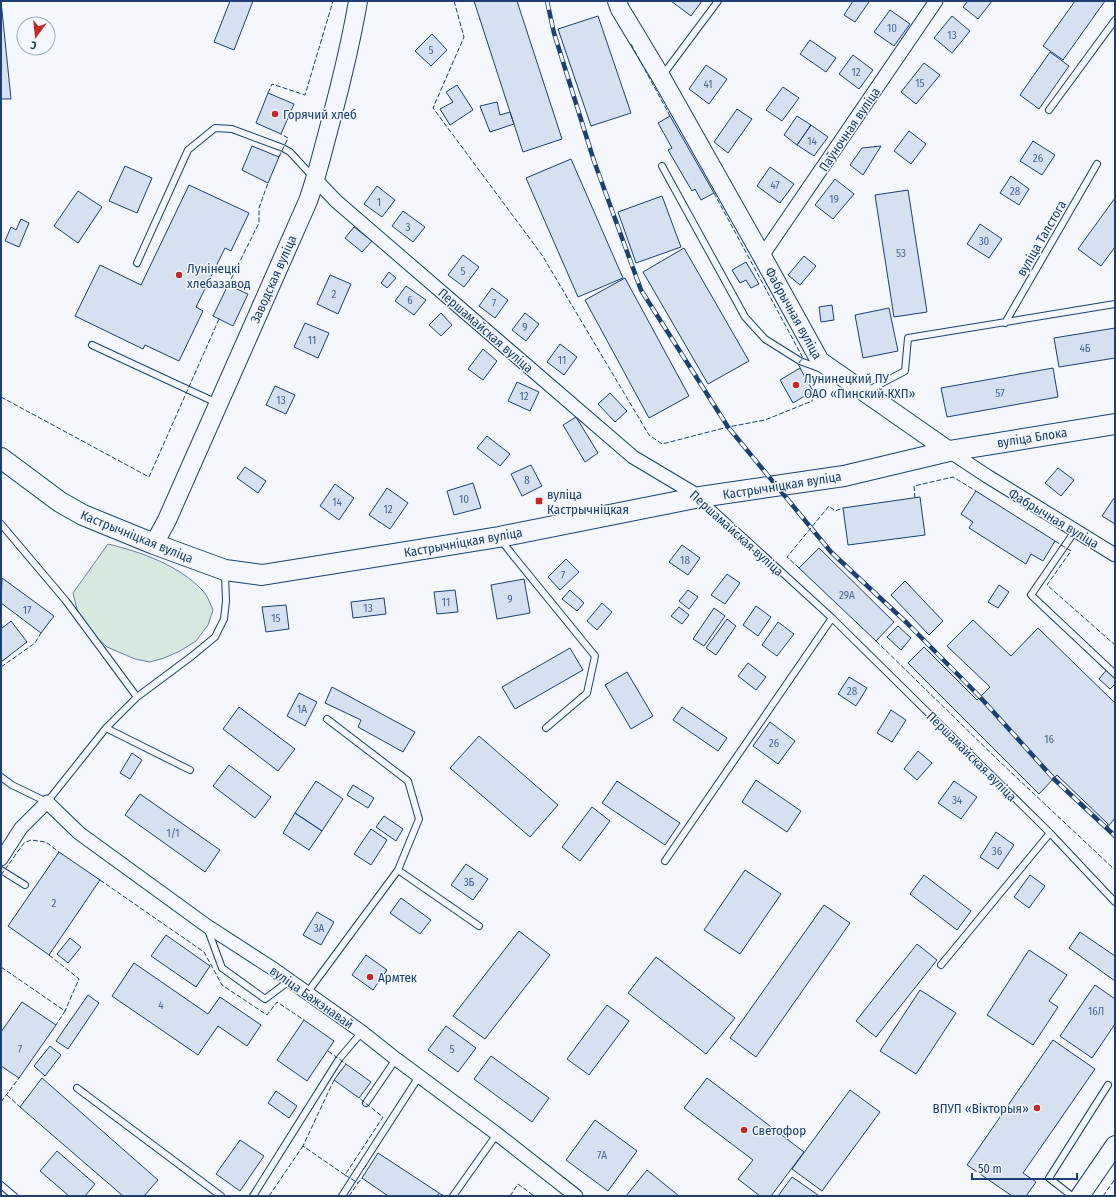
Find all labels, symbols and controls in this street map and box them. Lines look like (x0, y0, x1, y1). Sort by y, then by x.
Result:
north arrow (16, 16, 56, 56)
house number: 10 (887, 22, 897, 35)
house number: 13 (947, 29, 957, 42)
text: С (29, 38, 38, 52)
house number: 5 (428, 44, 434, 57)
house number: 12 (851, 66, 861, 79)
house number: 15 (915, 77, 925, 90)
house number: 41 (703, 78, 713, 91)
street label: Паўночная вуліца (816, 84, 883, 174)
place label: Горячий хлеб (283, 107, 357, 122)
marker: Горячий хлеб (270, 109, 280, 119)
house number: 14 (807, 135, 817, 148)
house number: 26 (1033, 152, 1044, 165)
house number: 47 (770, 179, 780, 192)
house number: 28 (1010, 185, 1021, 198)
house number: 19 (829, 193, 839, 206)
house number: 1 (377, 196, 381, 209)
street label: вуліца Талстога (1014, 198, 1069, 279)
house number: 3 (406, 221, 411, 234)
street label: Заводская вуліца (247, 233, 300, 326)
house number: 30 (979, 235, 990, 248)
house number: 53 (896, 247, 906, 260)
place label: Лунінецкі хлебазавод (187, 261, 251, 291)
house number: 5 (460, 265, 466, 278)
street label: Фабрычная вуліца (762, 265, 825, 362)
marker: Лунінецкі хлебазавод (174, 270, 184, 280)
street label: Першамайская вуліца (435, 285, 536, 376)
house number: 2 (332, 288, 337, 301)
house number: 6 (407, 294, 413, 307)
house number: 7 (492, 297, 497, 310)
house number: 9 (522, 321, 528, 334)
house number: 11 (308, 334, 316, 347)
house number: 4Б (1079, 342, 1091, 355)
house number: 11 (558, 354, 566, 367)
place label: Лунинецкий ПУ ОАО «Пинский КХП» (804, 371, 916, 401)
marker: Лунинецкий ПУ ОАО «Пинский КХП» (791, 380, 801, 390)
house number: 57 (995, 387, 1005, 400)
house number: 12 (519, 390, 529, 403)
house number: 13 (276, 394, 286, 407)
street label: вуліца Блока (996, 425, 1068, 450)
street label: Кастрычніцкая вуліца (722, 469, 843, 502)
house number: 8 (524, 474, 530, 487)
street label: Фабрычная вуліца (1006, 486, 1102, 551)
place label: вуліца Кастрычніцкая (547, 487, 629, 517)
street label: Першамайская вуліца (687, 487, 787, 579)
house number: 10 (459, 493, 469, 506)
house number: 14 (332, 496, 342, 509)
marker: вуліца Кастрычніцкая (534, 496, 544, 506)
house number: 12 (383, 503, 393, 516)
street label: Кастрычніцкая вуліца (78, 507, 195, 566)
street label: Кастрычніцкая вуліца (403, 525, 524, 560)
house number: 18 (680, 554, 690, 567)
house number: 7 (561, 569, 566, 582)
house number: 29А (839, 589, 855, 602)
house number: 9 (507, 593, 513, 606)
house number: 11 (442, 596, 450, 609)
house number: 13 (363, 602, 373, 615)
house number: 17 (23, 604, 32, 617)
house number: 15 (271, 612, 281, 625)
house number: 28 (847, 685, 858, 698)
house number: 1А (297, 703, 307, 716)
street label: Першамайская вуліца (924, 708, 1020, 804)
house number: 16 (1044, 733, 1054, 746)
house number: 26 (769, 737, 780, 750)
house number: 34 (952, 794, 963, 807)
house number: 1/1 (166, 827, 180, 840)
house number: 36 (992, 845, 1003, 858)
house number: 3Б (464, 876, 475, 889)
house number: 2 (52, 897, 57, 910)
house number: 3А (314, 922, 325, 935)
street label: вуліца Бажэнавай (267, 963, 356, 1032)
place label: Армтек (378, 970, 417, 985)
marker: Армтек (365, 972, 375, 982)
house number: 4 (158, 999, 164, 1012)
house number: 16Л (1088, 1005, 1104, 1018)
house number: 7 (18, 1043, 23, 1056)
house number: 5 (449, 1043, 455, 1056)
place label: ВПУП «Вікторыя» (933, 1101, 1029, 1116)
marker: ВПУП «Вікторыя» (1032, 1103, 1042, 1113)
place label: Светофор (752, 1123, 806, 1138)
marker: Светофор (739, 1125, 749, 1135)
house number: 7А (597, 1149, 607, 1162)
scale bar (972, 1155, 1077, 1181)
text: 50 m (978, 1162, 1002, 1176)

